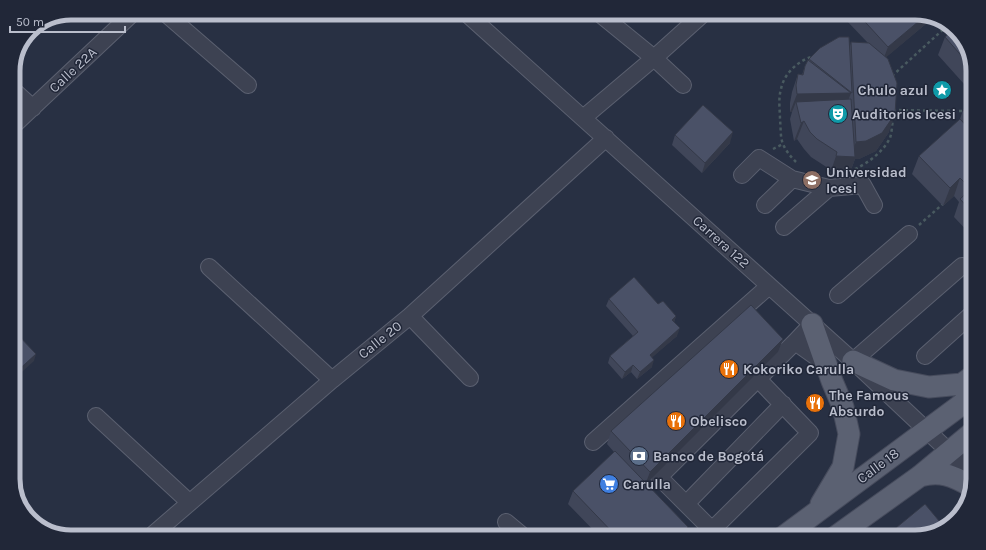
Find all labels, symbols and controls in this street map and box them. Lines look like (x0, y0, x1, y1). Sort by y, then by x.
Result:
scale bar (10, 8, 125, 34)
text: 50 m (16, 15, 44, 29)
street label: Calle 22A (46, 44, 100, 96)
place icon: Chulo azul (931, 79, 953, 101)
place label: Chulo azul (858, 82, 928, 99)
theatre icon: Auditorios Icesi (827, 103, 849, 125)
place label: Auditorios Icesi (852, 106, 956, 123)
place label: Universidad Icesi (826, 164, 907, 197)
school or university icon: Universidad Icesi (801, 169, 823, 191)
street label: Carrera 122 (689, 212, 753, 272)
street label: Calle 20 (355, 317, 405, 363)
restaurant icon: Kokoriko Carulla (718, 358, 740, 380)
place label: Kokoriko Carulla (743, 361, 854, 378)
place label: The Famous Absurdo (829, 387, 909, 420)
restaurant icon: The Famous Absurdo (804, 392, 826, 414)
restaurant icon: Obelisco (665, 410, 687, 432)
place label: Obelisco (690, 413, 747, 430)
bank icon: Banco de Bogotá (628, 445, 650, 467)
street label: Calle 18 (854, 445, 902, 487)
place label: Banco de Bogotá (653, 448, 764, 465)
supermarket icon: Carulla (598, 473, 620, 495)
place label: Carulla (623, 476, 671, 493)

